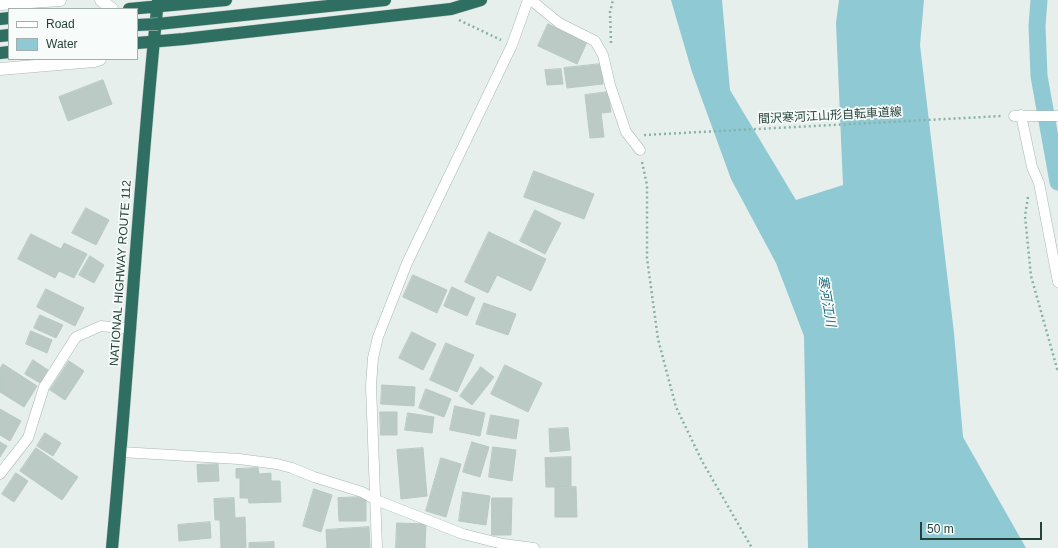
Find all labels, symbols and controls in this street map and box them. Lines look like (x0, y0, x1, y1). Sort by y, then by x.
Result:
legend (8, 8, 138, 60)
text: Road (46, 17, 75, 31)
text: Water (46, 37, 78, 51)
street label: 間沢寒河江山形自転車道線 (758, 105, 902, 127)
street label: NATIONAL HIGHWAY ROUTE 112 (107, 180, 135, 366)
water label: 寒河江川 (814, 274, 838, 328)
scale bar (922, 514, 1044, 540)
text: 50 m (927, 522, 954, 536)

